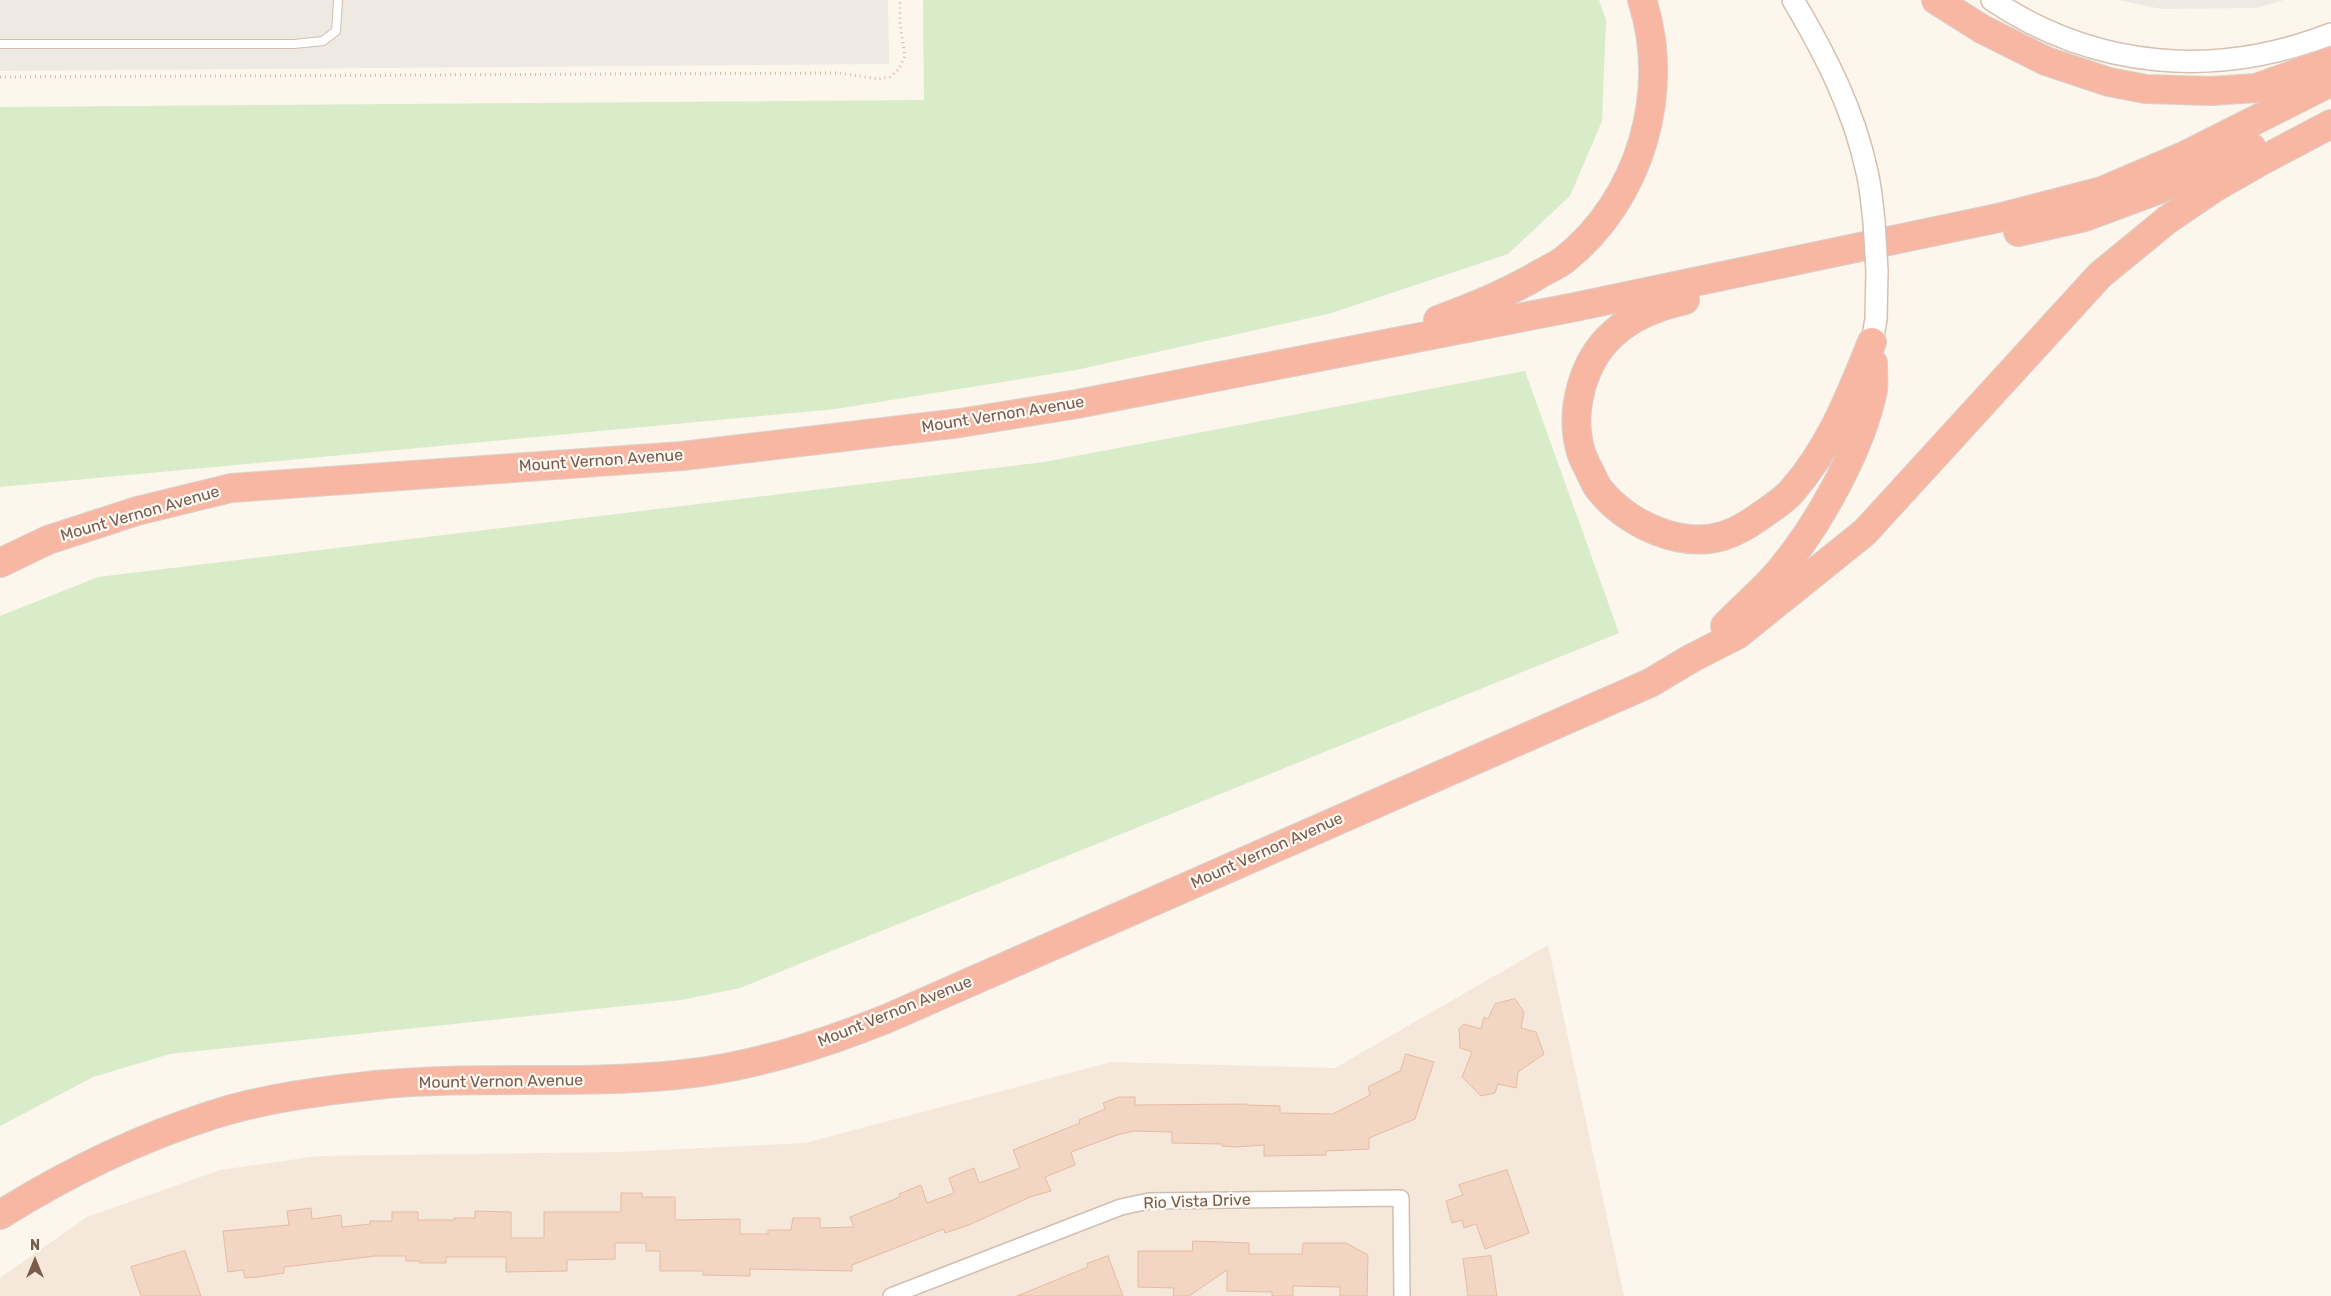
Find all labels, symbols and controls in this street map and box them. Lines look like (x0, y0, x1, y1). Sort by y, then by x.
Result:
street label: Mount Vernon Avenue (920, 393, 1086, 437)
street label: Mount Vernon Avenue (518, 446, 684, 476)
street label: Mount Vernon Avenue (58, 482, 222, 546)
street label: Mount Vernon Avenue (1188, 809, 1346, 893)
street label: Mount Vernon Avenue (815, 972, 975, 1052)
street label: Mount Vernon Avenue (419, 1071, 583, 1093)
street label: Rio Vista Drive (1143, 1191, 1251, 1213)
north arrow (10, 1236, 60, 1286)
text: N (30, 1237, 40, 1254)

